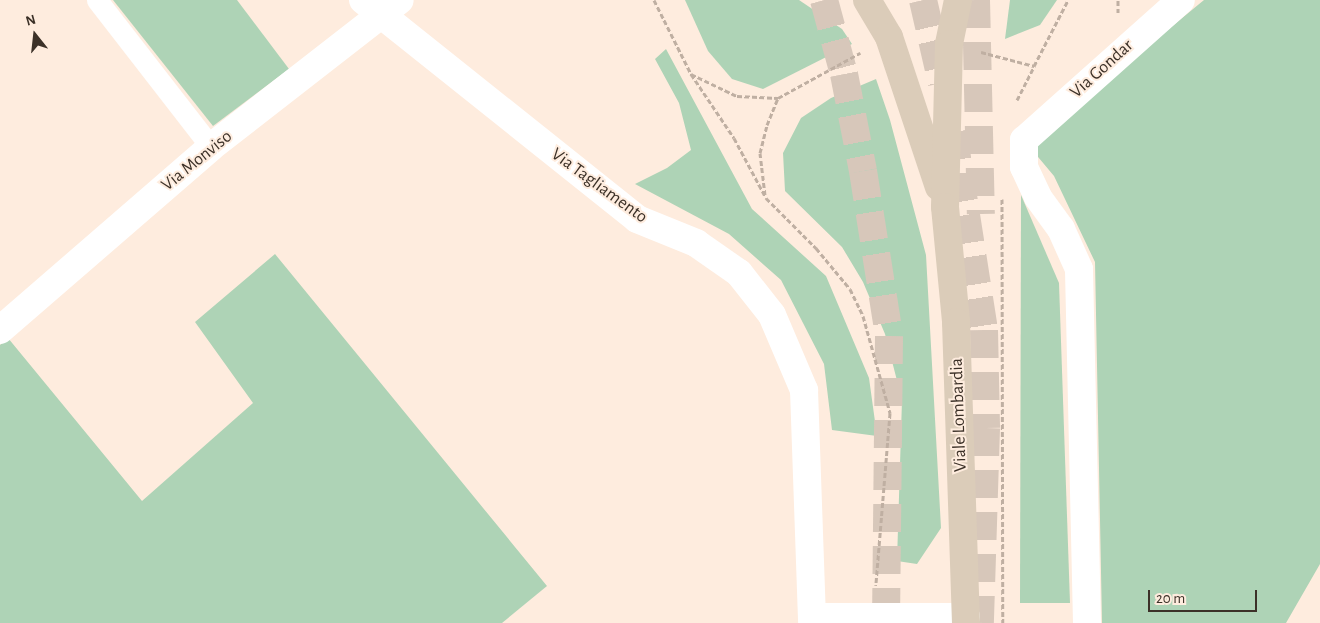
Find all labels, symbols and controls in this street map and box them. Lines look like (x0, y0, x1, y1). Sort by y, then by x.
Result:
north arrow (10, 10, 60, 60)
text: N (24, 13, 37, 29)
street label: Via Gondar (1066, 35, 1138, 103)
street label: Via Monviso (157, 126, 237, 196)
street label: Via Tagliamento (547, 144, 651, 228)
street label: Viale Lombardia (946, 358, 972, 472)
scale bar (1150, 580, 1259, 612)
text: 20 m (1156, 591, 1185, 606)

